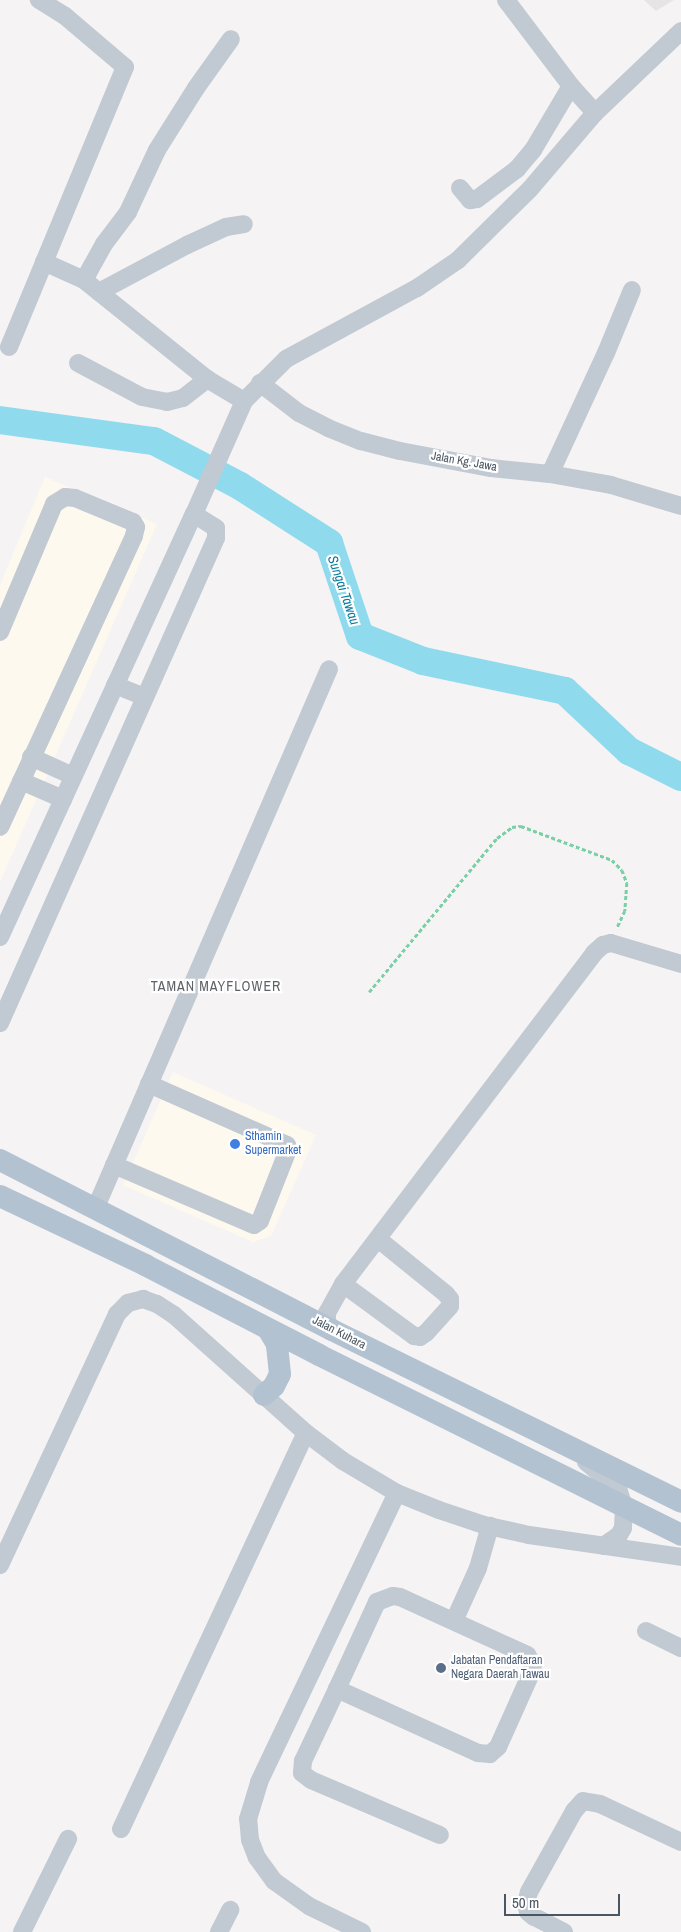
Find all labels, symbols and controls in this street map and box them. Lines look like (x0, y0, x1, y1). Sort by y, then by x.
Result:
street label: Jalan Kg. Jawa (430, 449, 498, 475)
water label: Sungai Tawau (324, 553, 364, 627)
district label: TAMAN MAYFLOWER (149, 978, 283, 994)
place label: Sthamin Supermarket (245, 1130, 301, 1158)
marker: Sthamin Supermarket (229, 1138, 241, 1150)
street label: Jalan Kuhara (310, 1313, 368, 1353)
place label: Jabatan Pendaftaran Negara Daerah Tawau (451, 1654, 550, 1682)
marker: Jabatan Pendaftaran Negara Daerah Tawau (435, 1662, 447, 1674)
scale bar (506, 1884, 622, 1916)
text: 50 m (512, 1892, 539, 1913)

